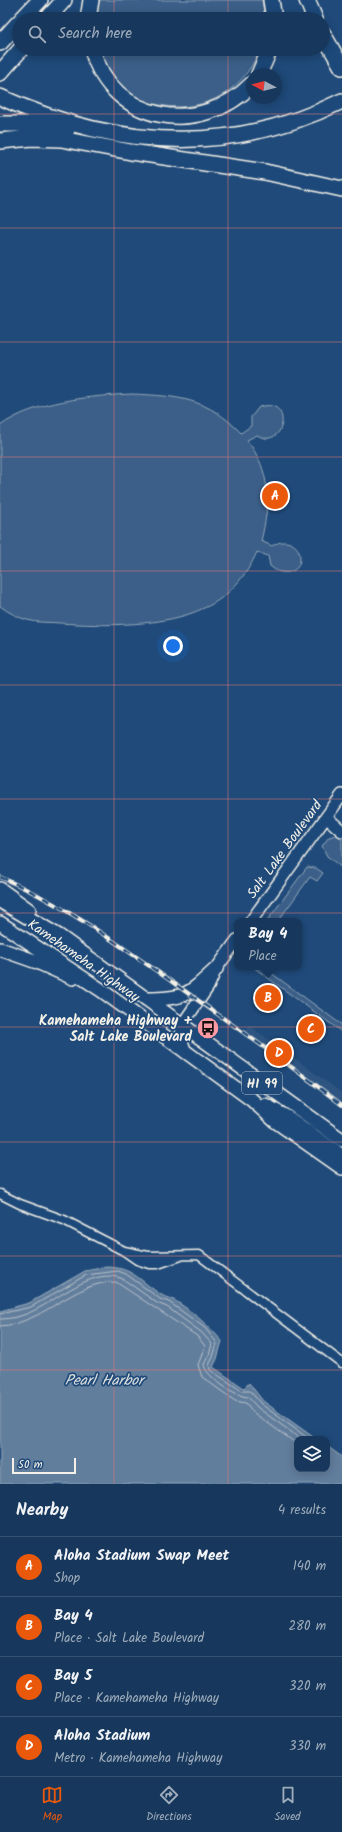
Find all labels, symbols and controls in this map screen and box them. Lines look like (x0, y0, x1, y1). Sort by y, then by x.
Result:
search box (12, 12, 330, 56)
text: Search here (58, 22, 132, 46)
icon: search (26, 23, 48, 45)
north arrow (246, 68, 282, 104)
pin: A (262, 481, 288, 511)
your location (163, 636, 183, 656)
street label: Salt Lake Boulevard (242, 795, 329, 903)
street label: Kamehameha Highway (23, 914, 145, 1008)
popup (234, 918, 302, 970)
text: Bay 4 (249, 922, 287, 946)
text: Place (249, 946, 277, 967)
pin: B (255, 983, 281, 1013)
place label: Kamehameha Highway + Salt Lake Boulevard (39, 1010, 193, 1048)
pin: C (298, 1014, 324, 1044)
bus stop icon: Kamehameha Highway + Salt Lake Boulevard (195, 1015, 221, 1041)
pin: D (266, 1038, 292, 1068)
road number: HI 99 (242, 1072, 282, 1094)
water label: Pearl Harbor (65, 1369, 146, 1393)
map controls (294, 1436, 330, 1472)
button: layers (294, 1436, 330, 1472)
scale bar (12, 1456, 76, 1475)
text: 50 m (18, 1456, 43, 1474)
text: Nearby (16, 1497, 68, 1524)
text: 4 results (278, 1500, 326, 1521)
text: Aloha Stadium Swap Meet (54, 1544, 229, 1568)
text: A (25, 1556, 33, 1577)
text: 140 m (293, 1556, 326, 1577)
text: Shop (54, 1568, 80, 1589)
text: Bay 4 (54, 1604, 93, 1628)
text: B (25, 1616, 33, 1637)
text: 280 m (289, 1616, 326, 1637)
text: Place · Salt Lake Boulevard (54, 1628, 204, 1649)
text: Bay 5 (54, 1664, 92, 1688)
text: C (25, 1676, 33, 1697)
text: 320 m (289, 1676, 326, 1697)
text: Place · Kamehameha Highway (54, 1688, 219, 1709)
text: Aloha Stadium (54, 1724, 150, 1748)
text: D (25, 1736, 33, 1757)
text: 330 m (289, 1736, 326, 1757)
text: Metro · Kamehameha Highway (54, 1748, 222, 1769)
tab: Map (41, 1784, 63, 1826)
tab: Directions (146, 1784, 192, 1826)
tab: Saved (275, 1784, 301, 1826)

